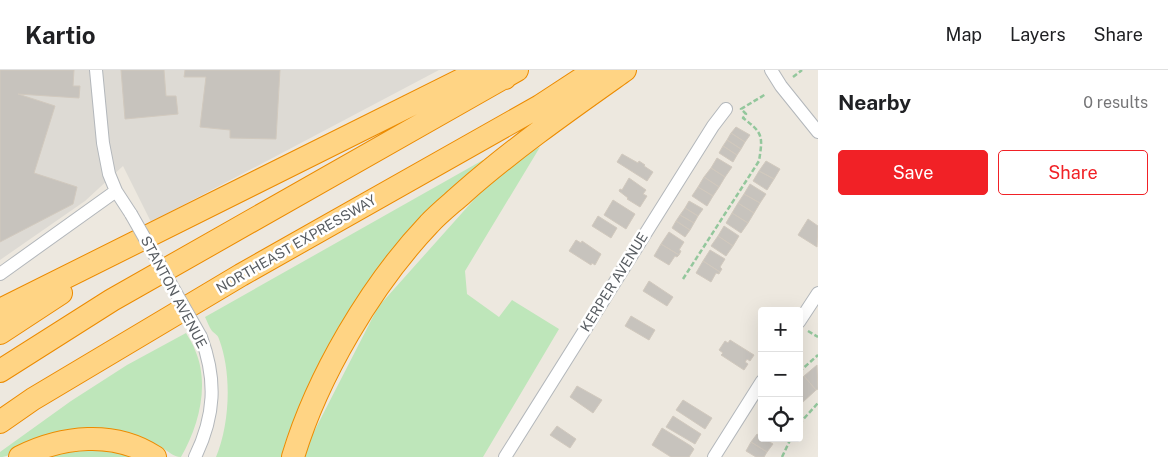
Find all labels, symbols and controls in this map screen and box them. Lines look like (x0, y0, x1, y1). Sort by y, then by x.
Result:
text: Kartio (25, 21, 96, 49)
text: Map (946, 24, 982, 45)
text: Layers (1010, 24, 1066, 45)
text: Share (1094, 24, 1143, 45)
text: Nearby (838, 90, 911, 115)
text: 0 results (1083, 93, 1148, 112)
button: Save (838, 150, 988, 195)
button: Share (998, 150, 1148, 195)
street label: NORTHEAST EXPRESSWAY (213, 191, 379, 296)
street label: KERPER AVENUE (577, 229, 651, 335)
street label: STANTON AVENUE (138, 233, 210, 351)
map controls (758, 307, 803, 442)
button: + (758, 307, 803, 352)
button: − (758, 352, 803, 397)
button: locate (758, 397, 803, 442)

